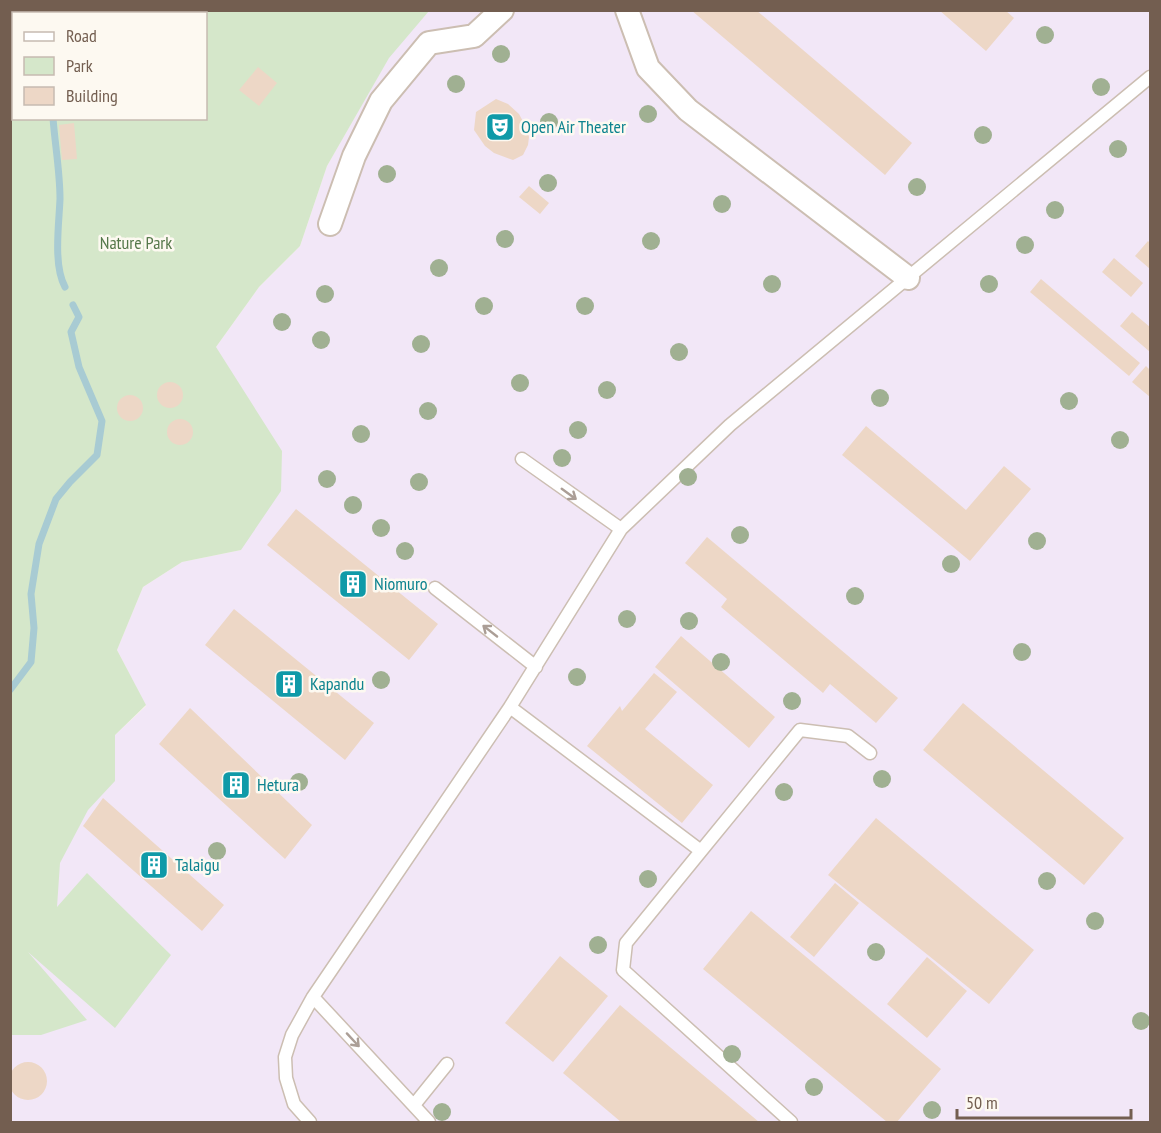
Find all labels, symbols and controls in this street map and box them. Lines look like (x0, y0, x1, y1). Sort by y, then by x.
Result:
legend (12, 12, 207, 120)
text: Road (66, 24, 97, 47)
text: Park (66, 54, 93, 77)
text: Building (66, 84, 118, 107)
theatre icon: Open Air Theater (484, 111, 516, 143)
place label: Open Air Theater (521, 115, 626, 138)
park label: Nature Park (100, 231, 172, 254)
one-way arrow (561, 487, 577, 500)
building icon: Niomuro (337, 568, 369, 600)
place label: Niomuro (374, 572, 428, 595)
one-way arrow (482, 625, 498, 638)
building icon: Kapandu (273, 668, 305, 700)
place label: Kapandu (310, 672, 364, 695)
building icon: Hetura (220, 769, 252, 801)
place label: Hetura (257, 773, 299, 796)
building icon: Talaigu (138, 849, 170, 881)
place label: Talaigu (175, 853, 220, 876)
one-way arrow (346, 1032, 360, 1047)
scale bar (957, 1082, 1131, 1120)
text: 50 m (966, 1091, 998, 1114)

